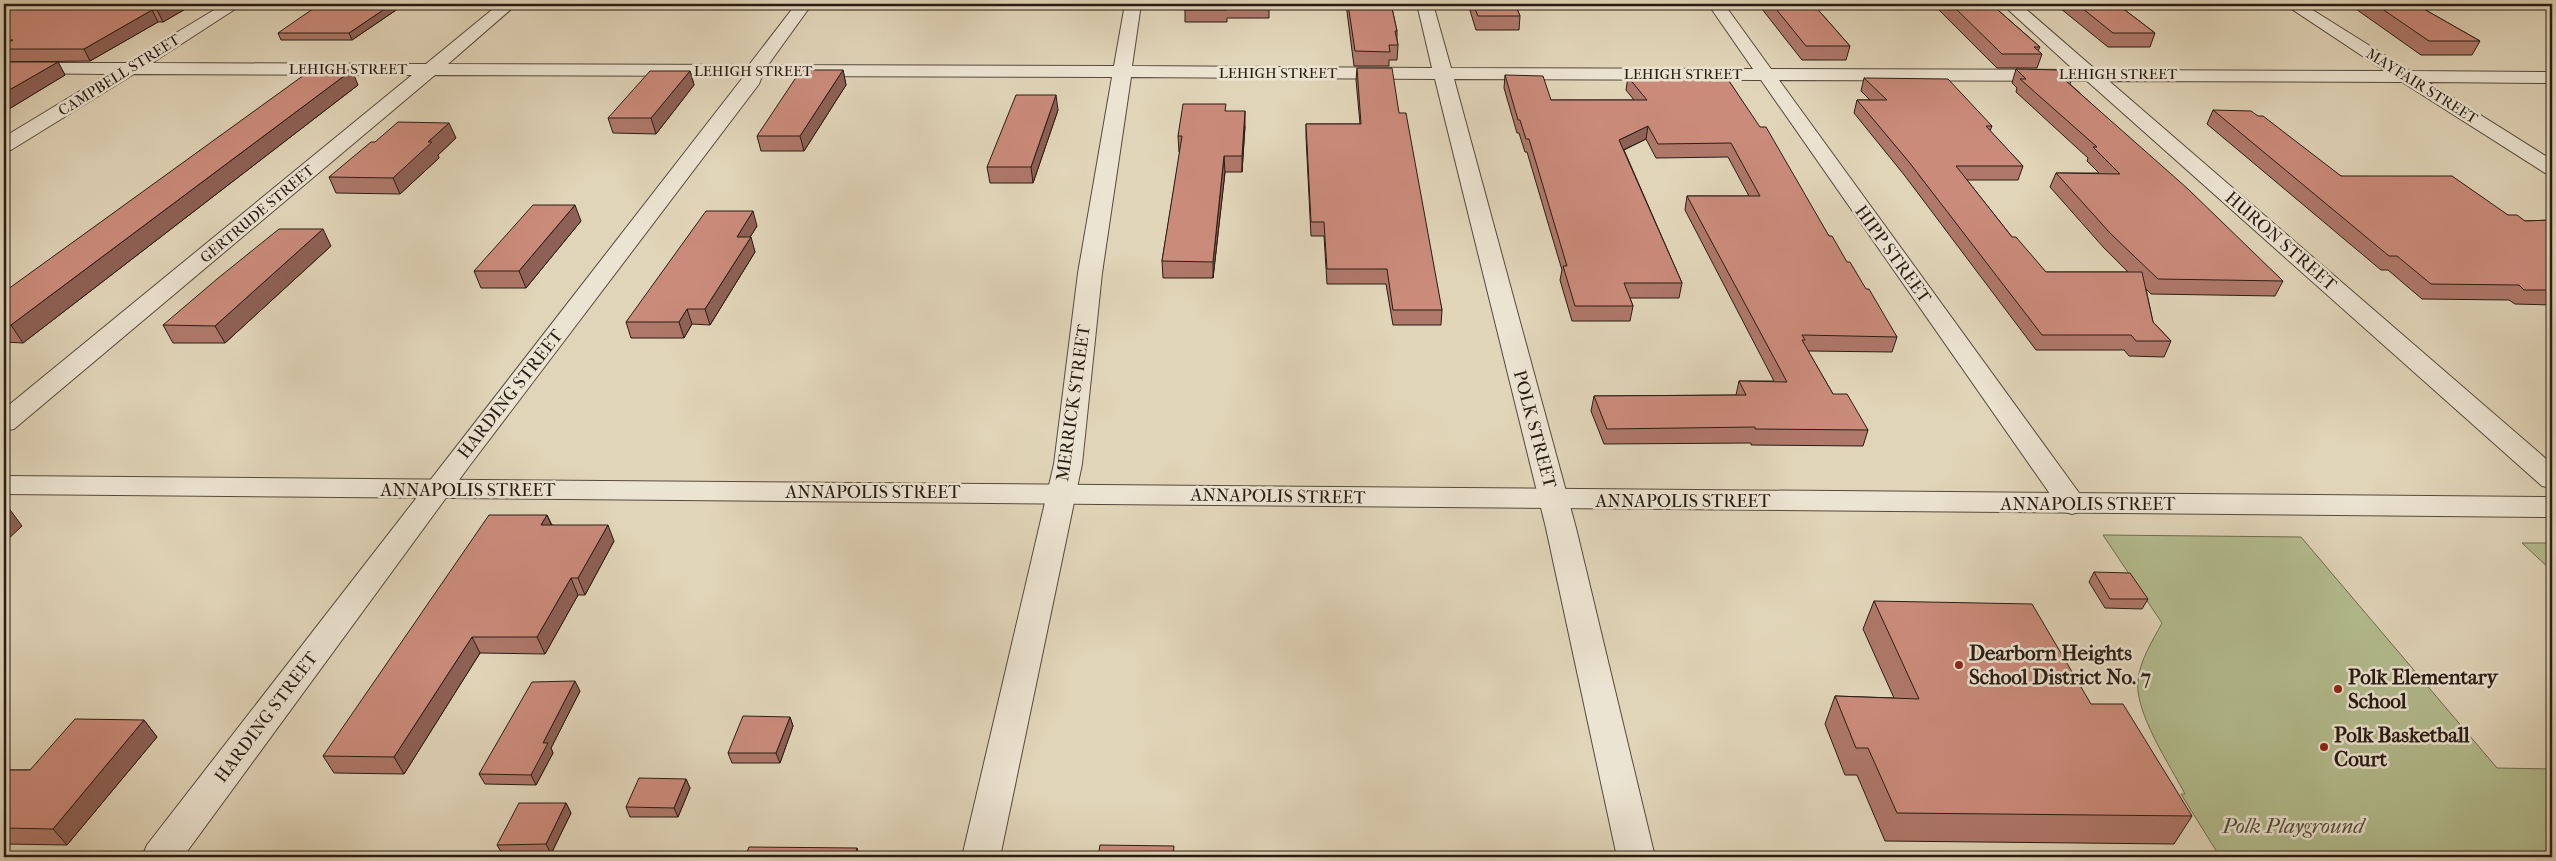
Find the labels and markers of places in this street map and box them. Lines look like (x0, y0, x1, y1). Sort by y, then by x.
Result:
place label: Dearborn Heights School District No. 7 (1969, 641, 2151, 689)
marker: Dearborn Heights School District No. 7 (1953, 659, 1965, 671)
place label: Polk Elementary School (2348, 665, 2500, 713)
marker: Polk Elementary School (2332, 683, 2344, 695)
place label: Polk Basketball Court (2334, 723, 2470, 771)
marker: Polk Basketball Court (2318, 741, 2330, 753)

